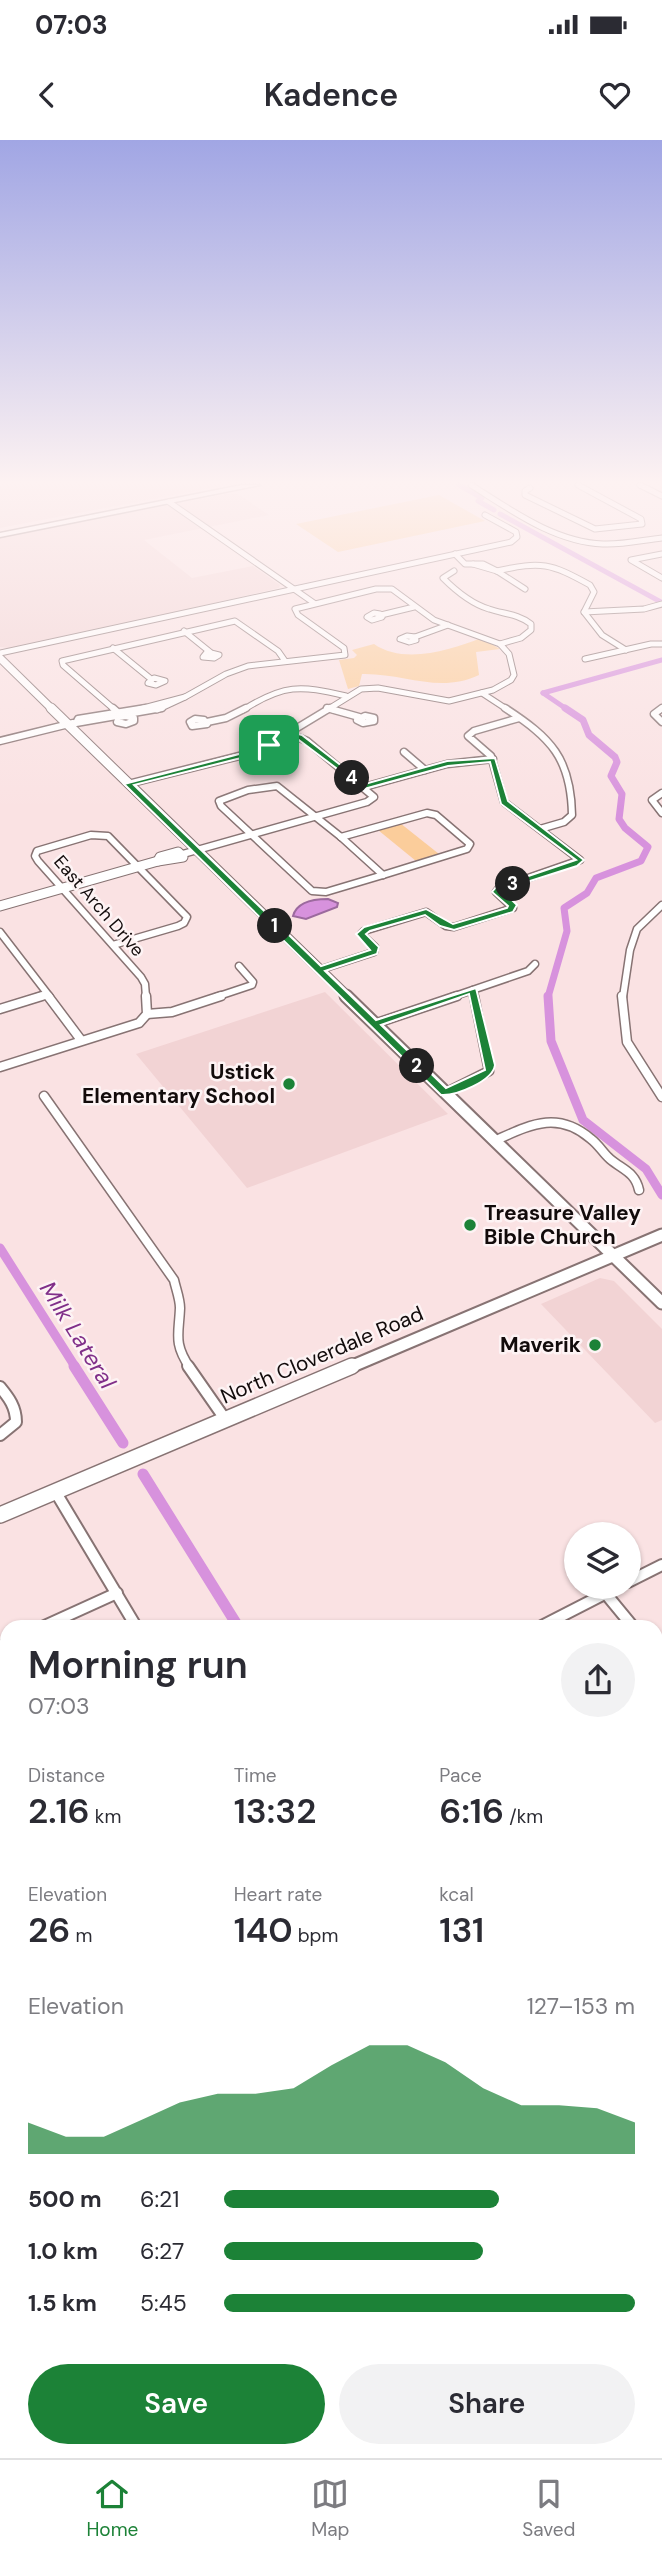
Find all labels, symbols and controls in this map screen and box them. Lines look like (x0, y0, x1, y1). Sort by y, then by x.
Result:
text: 07:03 (35, 8, 108, 42)
text: Kadence (264, 74, 398, 116)
icon: back (28, 76, 66, 114)
icon: heart (596, 76, 634, 114)
pin (239, 715, 299, 775)
icon: arrive (250, 726, 288, 764)
pin: 4 (334, 760, 370, 796)
text: 4 (345, 765, 358, 790)
street label: East Arch Drive (48, 850, 150, 962)
pin: 3 (496, 866, 530, 902)
text: 3 (507, 871, 518, 896)
pin: 1 (258, 908, 292, 944)
text: 1 (271, 913, 278, 938)
pin: 2 (400, 1048, 434, 1084)
text: 2 (411, 1053, 422, 1078)
place label: Ustick Elementary School (82, 1058, 275, 1110)
marker: Ustick Elementary School (281, 1076, 297, 1092)
place label: Treasure Valley Bible Church (484, 1199, 641, 1251)
marker: Treasure Valley Bible Church (462, 1217, 478, 1233)
water label: Milk Lateral (33, 1276, 123, 1395)
street label: North Cloverdale Road (216, 1300, 428, 1410)
place label: Maverik (500, 1331, 581, 1359)
marker: Maverik (587, 1337, 603, 1353)
map controls (564, 1522, 641, 1599)
button: layers (564, 1522, 641, 1599)
text: Morning run (28, 1640, 248, 1690)
button: share (561, 1643, 635, 1717)
text: 07:03 (28, 1691, 90, 1721)
text: Distance (28, 1763, 105, 1788)
text: Time (234, 1763, 277, 1788)
text: Pace (439, 1763, 482, 1788)
text: 2.16 (28, 1788, 90, 1834)
text: 13:32 (234, 1788, 316, 1834)
text: 6:16 (439, 1788, 504, 1834)
text: km (90, 1804, 121, 1829)
text: /km (504, 1804, 543, 1829)
text: Elevation (28, 1882, 107, 1907)
text: Heart rate (234, 1882, 322, 1907)
text: kcal (439, 1882, 474, 1907)
text: 26 (28, 1907, 70, 1953)
text: 140 (234, 1907, 293, 1953)
text: 131 (439, 1907, 484, 1953)
text: m (70, 1923, 92, 1948)
text: bpm (293, 1923, 338, 1948)
text: Elevation (28, 1991, 124, 2021)
text: 127–153 m (527, 1991, 635, 2021)
text: 500 m (28, 2184, 102, 2214)
text: 6:21 (140, 2184, 180, 2214)
text: 1.0 km (28, 2236, 98, 2266)
text: 6:27 (140, 2236, 184, 2266)
text: 1.5 km (28, 2288, 97, 2318)
text: 5:45 (140, 2288, 187, 2318)
button: Save (28, 2364, 325, 2444)
button: Share (339, 2364, 635, 2444)
tab: Home (86, 2475, 138, 2542)
tab: Map (311, 2475, 349, 2542)
tab: Saved (522, 2475, 576, 2542)

